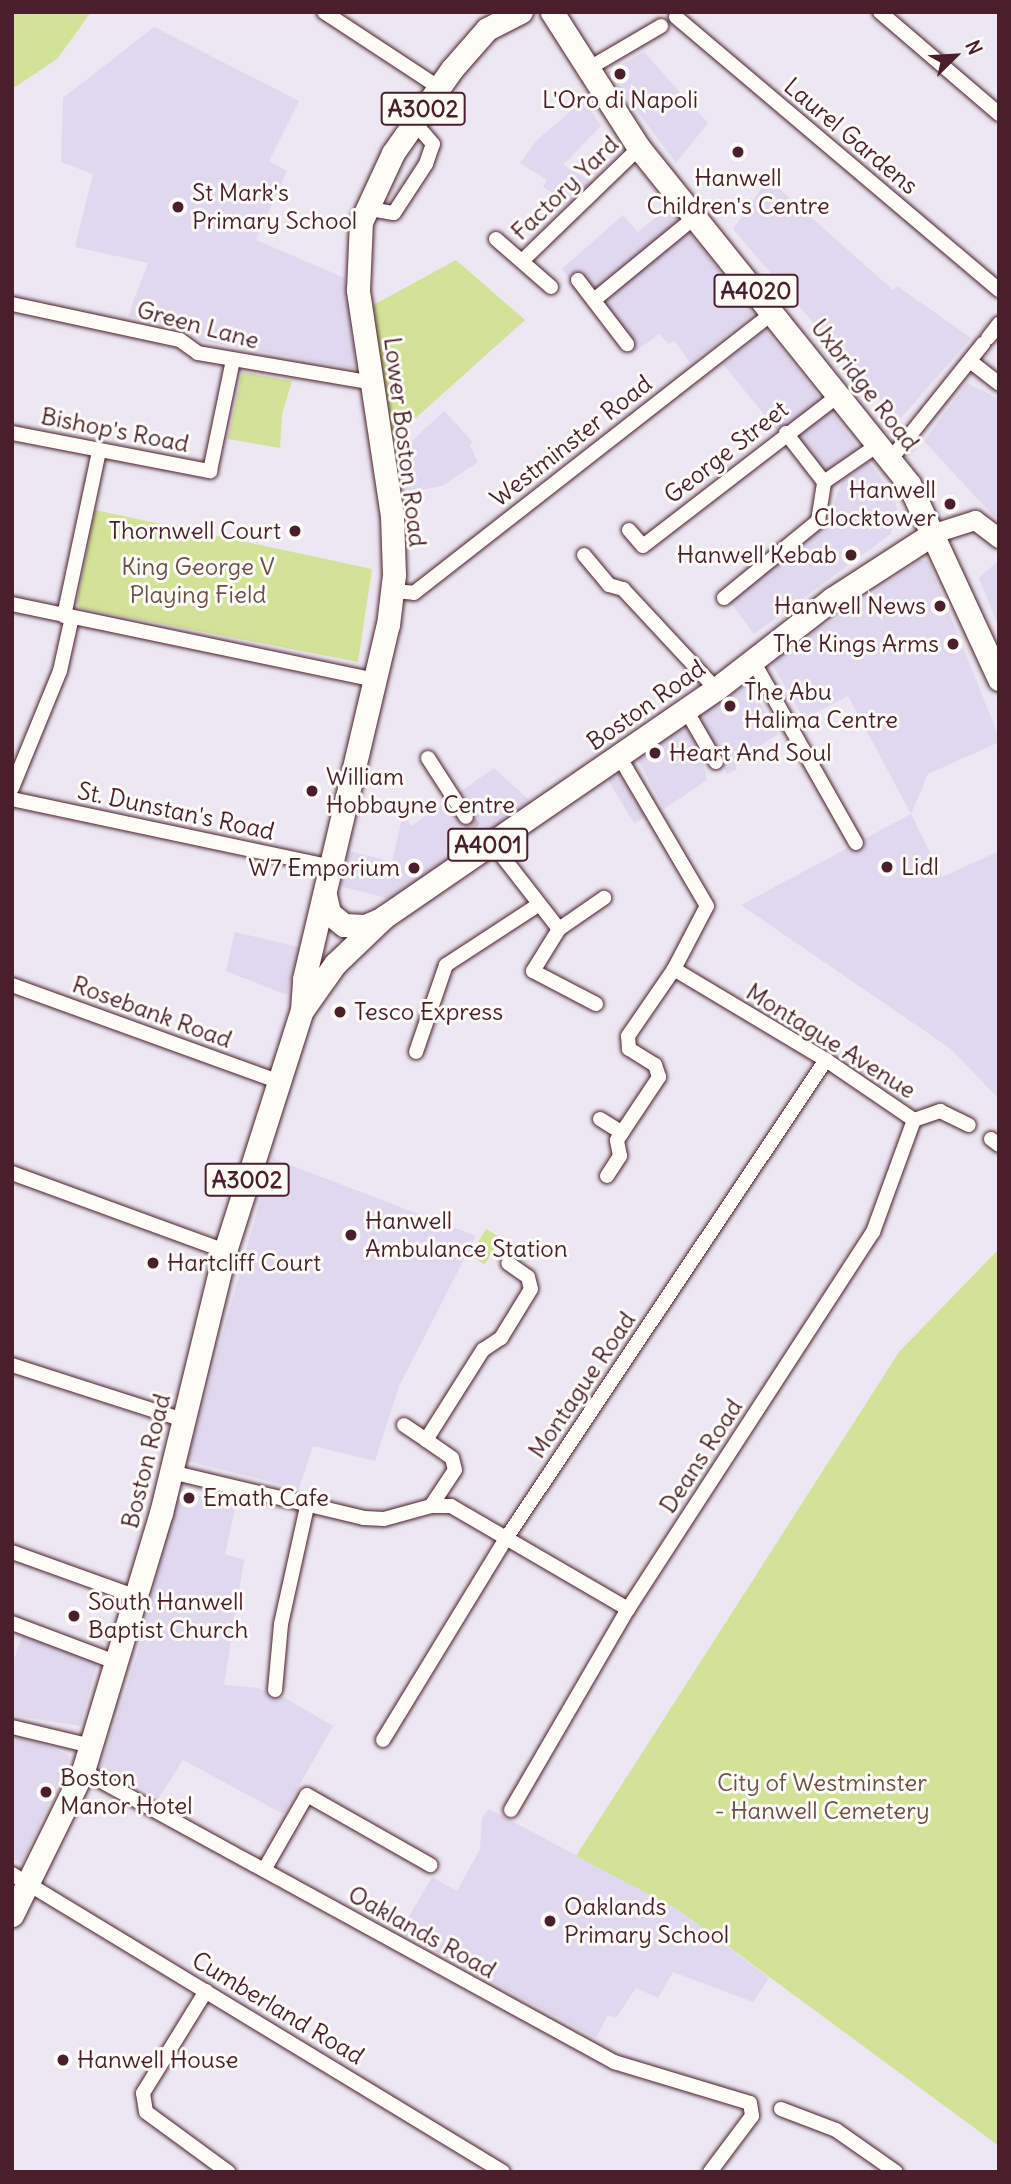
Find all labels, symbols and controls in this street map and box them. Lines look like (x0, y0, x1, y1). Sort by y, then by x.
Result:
north arrow (920, 21, 990, 91)
text: N (961, 37, 988, 58)
marker: L'Oro di Napoli (612, 66, 628, 82)
street label: Laurel Gardens (778, 72, 924, 200)
place label: L'Oro di Napoli (542, 86, 698, 114)
road number: A3002 (379, 90, 467, 128)
street label: Factory Yard (505, 130, 625, 246)
marker: Hanwell Children's Centre (730, 144, 746, 160)
place label: Hanwell Children's Centre (646, 164, 830, 220)
place label: St Mark's Primary School (192, 179, 357, 235)
marker: St Mark's Primary School (170, 199, 186, 215)
road number: A4020 (712, 272, 800, 310)
street label: Green Lane (134, 295, 262, 355)
street label: Uxbridge Road (805, 314, 925, 456)
street label: Lower Boston Road (378, 335, 432, 549)
street label: Westminster Road (485, 369, 657, 513)
street label: George Street (658, 395, 794, 509)
street label: Bishop's Road (39, 402, 191, 458)
place label: Hanwell Clocktower (814, 476, 936, 532)
marker: Hanwell Clocktower (942, 496, 958, 512)
place label: Thornwell Court (108, 517, 281, 545)
marker: Thornwell Court (287, 523, 303, 539)
place label: Hanwell Kebab (677, 541, 837, 569)
marker: Hanwell Kebab (843, 547, 859, 563)
park label: King George V Playing Field (121, 553, 275, 609)
place label: Hanwell News (774, 592, 926, 620)
marker: Hanwell News (932, 598, 948, 614)
place label: The Kings Arms (773, 630, 939, 658)
marker: The Kings Arms (945, 636, 961, 652)
street label: Boston Road (581, 654, 711, 756)
place label: The Abu Halima Centre (744, 678, 898, 734)
marker: The Abu Halima Centre (722, 698, 738, 714)
place label: Heart And Soul (669, 739, 832, 767)
marker: Heart And Soul (647, 745, 663, 761)
place label: William Hobbayne Centre (326, 763, 515, 819)
street label: St. Dunstan's Road (75, 776, 277, 846)
marker: William Hobbayne Centre (304, 783, 320, 799)
road number: A4001 (446, 825, 530, 864)
place label: Lidl (901, 853, 939, 881)
place label: W7 Emporium (248, 854, 400, 882)
marker: Lidl (879, 859, 895, 875)
marker: W7 Emporium (406, 860, 422, 876)
street label: Rosebank Road (68, 970, 236, 1054)
street label: Montague Avenue (741, 977, 921, 1105)
place label: Tesco Express (354, 998, 503, 1026)
marker: Tesco Express (332, 1004, 348, 1020)
road number: A3002 (203, 1161, 291, 1200)
place label: Hanwell Ambulance Station (365, 1207, 568, 1263)
marker: Hanwell Ambulance Station (343, 1227, 359, 1243)
place label: Hartcliff Court (167, 1249, 321, 1277)
marker: Hartcliff Court (145, 1255, 161, 1271)
street label: Montague Road (522, 1306, 642, 1464)
street label: Boston Road (115, 1391, 177, 1531)
street label: Deans Road (653, 1393, 749, 1519)
place label: Emath Cafe (203, 1484, 329, 1512)
marker: Emath Cafe (181, 1490, 197, 1506)
place label: South Hanwell Baptist Church (88, 1588, 248, 1644)
marker: South Hanwell Baptist Church (66, 1608, 82, 1624)
place label: Boston Manor Hotel (60, 1764, 193, 1820)
park label: City of Westminster - Hanwell Cemetery (714, 1769, 930, 1825)
marker: Boston Manor Hotel (38, 1784, 54, 1800)
street label: Oaklands Road (343, 1880, 501, 1984)
place label: Oaklands Primary School (564, 1893, 729, 1949)
marker: Oaklands Primary School (542, 1913, 558, 1929)
street label: Cumberland Road (187, 1945, 369, 2071)
place label: Hanwell House (77, 2046, 239, 2074)
marker: Hanwell House (55, 2052, 71, 2068)

